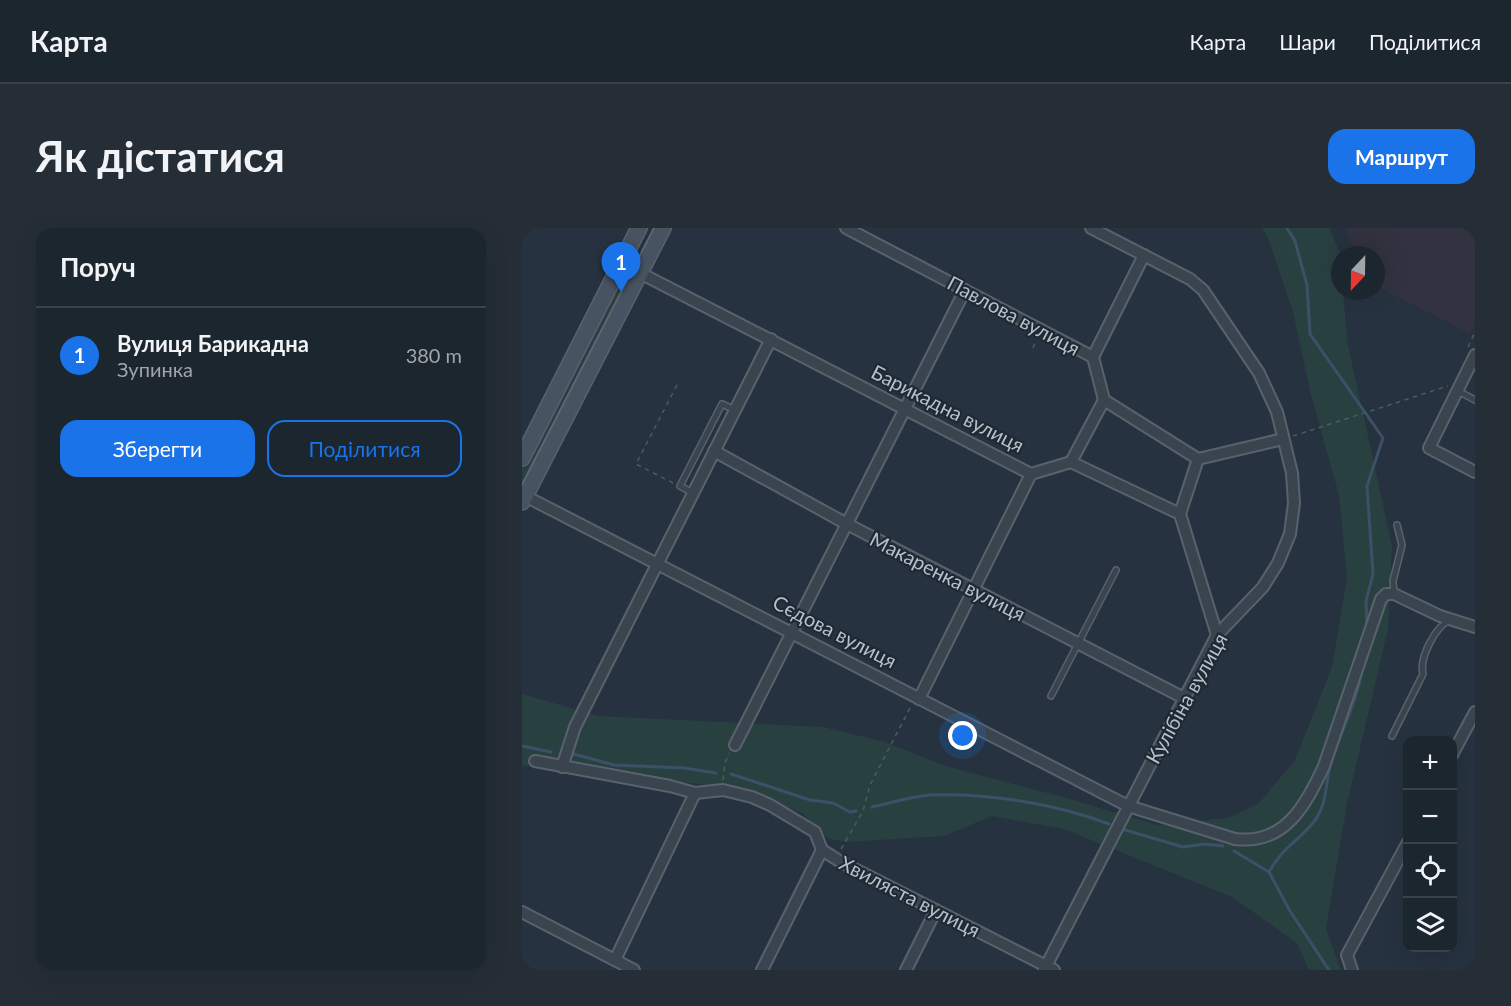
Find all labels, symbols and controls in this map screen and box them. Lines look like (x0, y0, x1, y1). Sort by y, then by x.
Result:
text: Карта (30, 24, 108, 58)
text: Карта (1190, 29, 1246, 54)
text: Шари (1279, 29, 1336, 54)
text: Поділитися (1369, 29, 1481, 54)
button: Маршрут (1328, 129, 1475, 184)
text: Як дістатися (36, 131, 285, 181)
pin: 1 (602, 242, 640, 292)
north arrow (1331, 246, 1385, 300)
text: Поруч (60, 251, 136, 283)
street label: Павлова вулиця (944, 270, 1084, 360)
text: Вулиця Барикадна (117, 330, 309, 357)
text: 1 (74, 343, 85, 367)
text: 380 m (406, 343, 462, 367)
text: Зупинка (117, 357, 193, 381)
street label: Барикадна вулиця (868, 359, 1028, 457)
button: Зберегти (60, 420, 255, 477)
button: Поділитися (267, 420, 462, 477)
street label: Макаренка вулиця (866, 526, 1030, 626)
street label: Сєдова вулиця (769, 590, 901, 672)
street label: Кулібіна вулиця (1140, 629, 1232, 767)
your location (948, 721, 977, 750)
map controls (1403, 736, 1457, 952)
button: + (1403, 736, 1457, 790)
button: − (1403, 790, 1457, 844)
button: locate (1403, 844, 1457, 898)
street label: Хвиляста вулиця (836, 850, 984, 942)
button: layers (1403, 898, 1457, 952)

